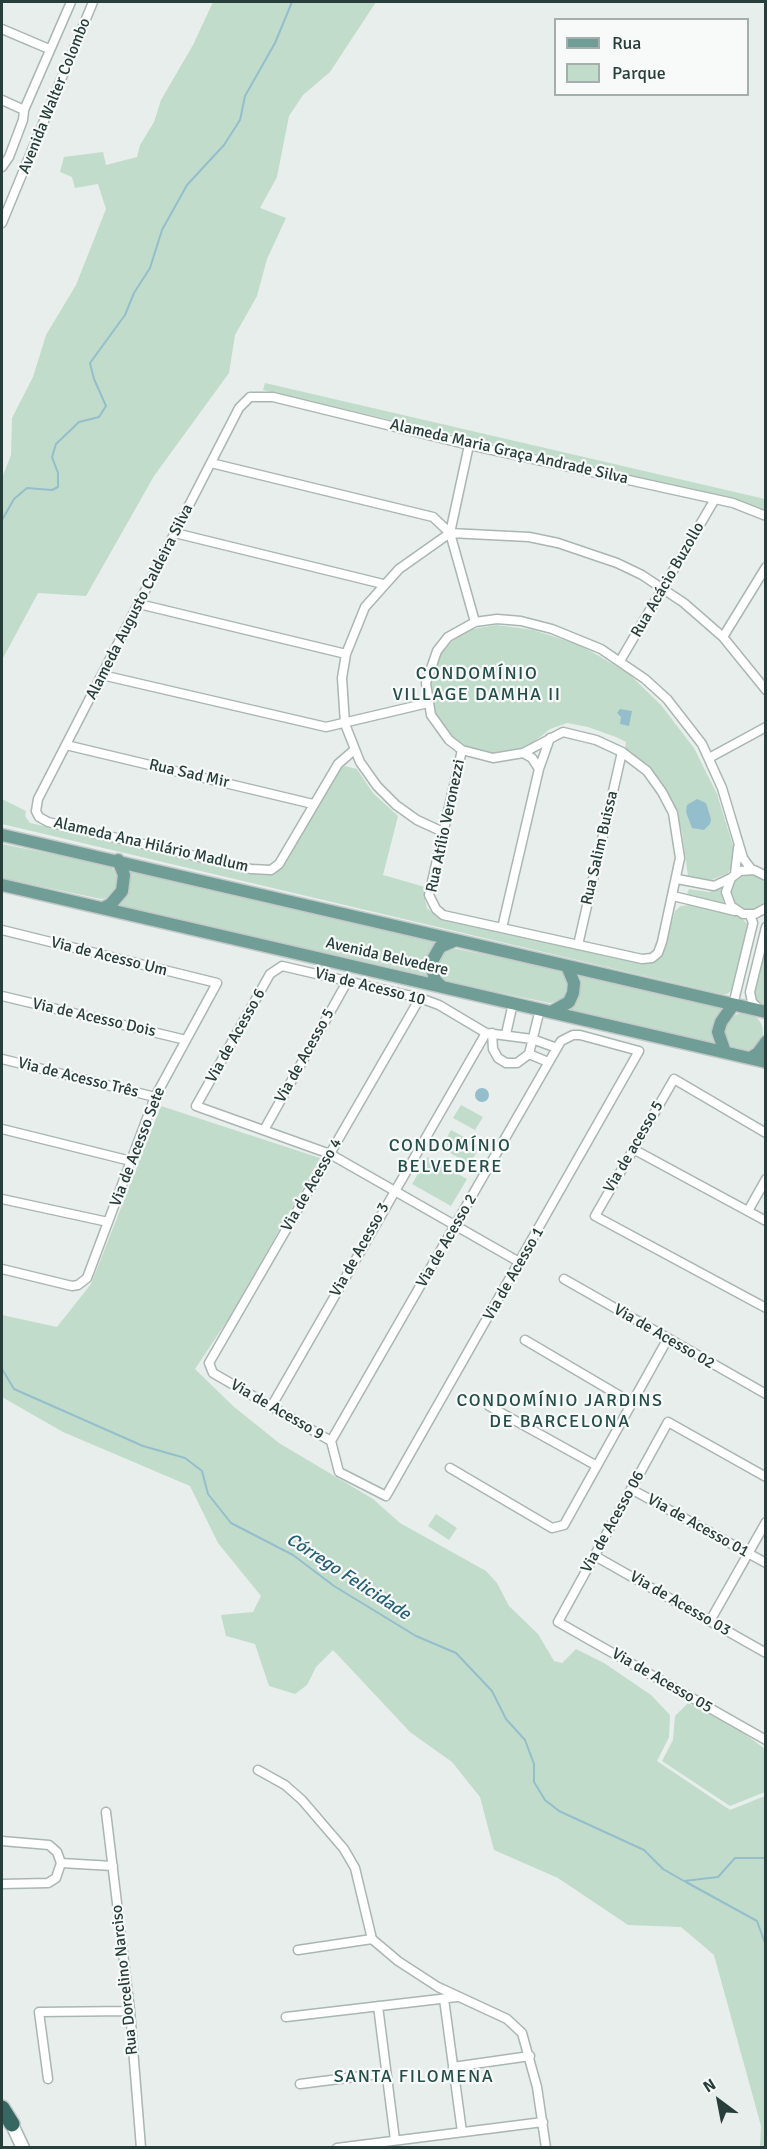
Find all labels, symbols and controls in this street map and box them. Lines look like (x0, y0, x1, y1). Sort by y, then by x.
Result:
street label: Avenida Walter Colombo (15, 15, 95, 177)
legend (554, 18, 749, 96)
text: Rua (612, 32, 641, 54)
text: Parque (612, 62, 666, 84)
street label: Alameda Maria Graça Andrade Silva (388, 415, 630, 489)
street label: Alameda Augusto Caldeira Silva (82, 501, 198, 703)
street label: Rua Acácio Buzollo (627, 519, 709, 641)
district label: CONDOMÍNIO VILLAGE DAMHA II (392, 663, 562, 706)
street label: Rua Sad Mir (147, 755, 231, 793)
street label: Rua Atílio Veronezzi (423, 758, 469, 894)
street label: Rua Salim Buissa (578, 789, 622, 907)
street label: Alameda Ana Hilário Madlum (52, 813, 250, 877)
street label: Via de Acesso Um (49, 933, 169, 981)
street label: Avenida Belvedere (324, 934, 450, 980)
street label: Via de Acesso 10 (313, 964, 427, 1010)
street label: Via de Acesso 6 (202, 986, 270, 1086)
street label: Via de Acesso Dois (30, 994, 158, 1042)
street label: Via de Acesso 5 (271, 1006, 339, 1106)
street label: Via de Acesso Três (16, 1054, 140, 1102)
street label: Via de Acesso Sete (106, 1085, 170, 1209)
street label: Via de acesso 5 (600, 1098, 668, 1196)
street label: Via de Acesso 4 (277, 1135, 347, 1235)
district label: CONDOMÍNIO BELVEDERE (389, 1135, 511, 1178)
street label: Via de Acesso 2 (412, 1191, 482, 1291)
street label: Via de Acesso 3 (326, 1200, 394, 1300)
street label: Via de Acesso 1 (479, 1224, 549, 1324)
street label: Via de Acesso 02 (610, 1300, 718, 1374)
street label: Via de Acesso 9 (227, 1375, 327, 1445)
district label: CONDOMÍNIO JARDINS DE BARCELONA (456, 1390, 664, 1432)
street label: Via de Acesso 06 (577, 1468, 649, 1576)
street label: Via de Acesso 01 (644, 1490, 752, 1562)
water label: Córrego Felicidade (282, 1529, 414, 1625)
street label: Via de Acesso 03 (626, 1567, 734, 1641)
street label: Via de Acesso 05 (608, 1644, 716, 1718)
street label: Rua Dorcelino Narciso (108, 1904, 142, 2056)
district label: SANTA FILOMENA (334, 2066, 494, 2088)
north arrow (689, 2071, 749, 2131)
text: N (699, 2074, 719, 2097)

